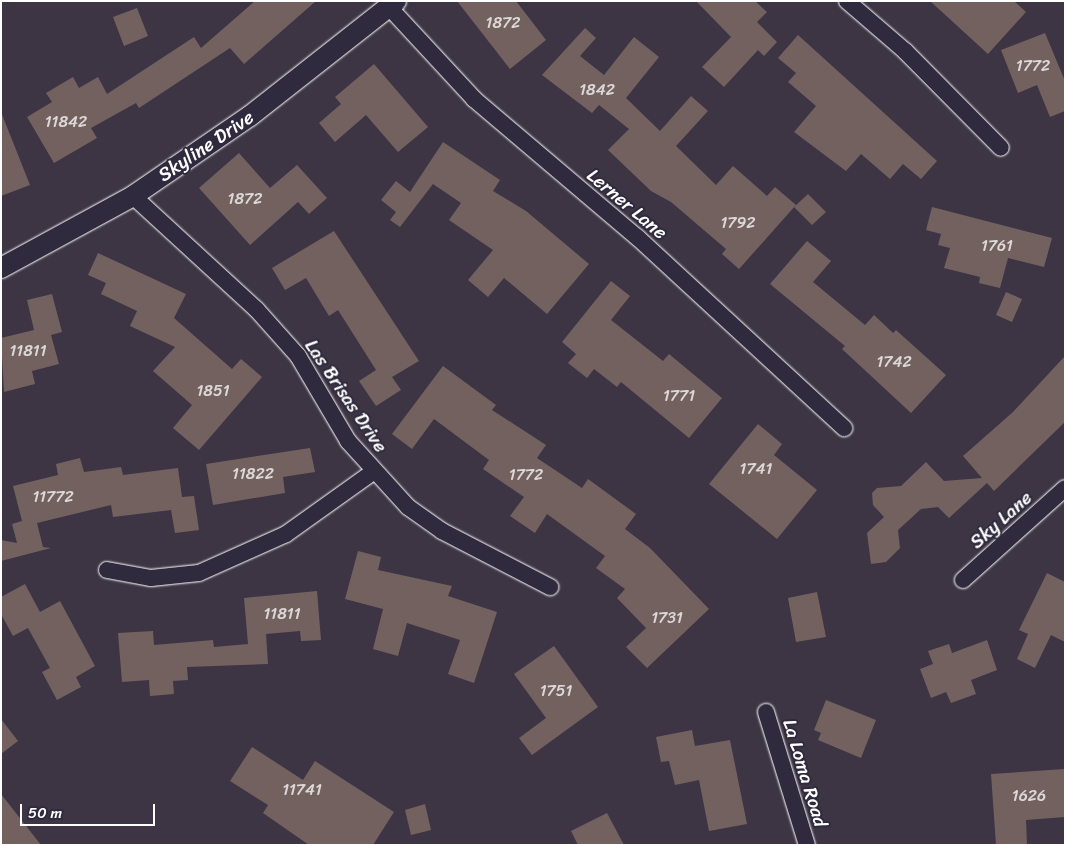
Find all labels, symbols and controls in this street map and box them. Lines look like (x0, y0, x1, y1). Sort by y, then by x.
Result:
house number: 1872 (486, 13, 520, 33)
house number: 1772 (1016, 56, 1050, 76)
house number: 1842 (579, 80, 615, 100)
street label: Skyline Drive (154, 106, 258, 186)
house number: 11842 (45, 112, 87, 132)
street label: Lerner Lane (582, 164, 672, 244)
house number: 1872 (228, 189, 262, 209)
house number: 1792 (720, 213, 756, 233)
house number: 1761 (981, 236, 1013, 256)
street label: Las Brisas Drive (300, 335, 392, 457)
house number: 11811 (9, 341, 47, 361)
house number: 1742 (876, 352, 912, 372)
house number: 1851 (196, 381, 230, 401)
house number: 1771 (663, 386, 695, 406)
house number: 1741 (740, 459, 772, 479)
house number: 11822 (232, 464, 274, 484)
house number: 1772 (509, 465, 543, 485)
street label: Sky Lane (965, 486, 1037, 554)
house number: 11772 (32, 487, 74, 507)
house number: 11811 (263, 604, 301, 624)
house number: 1731 (651, 608, 683, 628)
house number: 1751 (540, 681, 572, 701)
street label: La Loma Road (778, 716, 832, 830)
house number: 11741 (282, 780, 322, 800)
house number: 1626 (1012, 786, 1046, 806)
scale bar (22, 794, 158, 826)
text: 50 m (28, 800, 62, 826)

